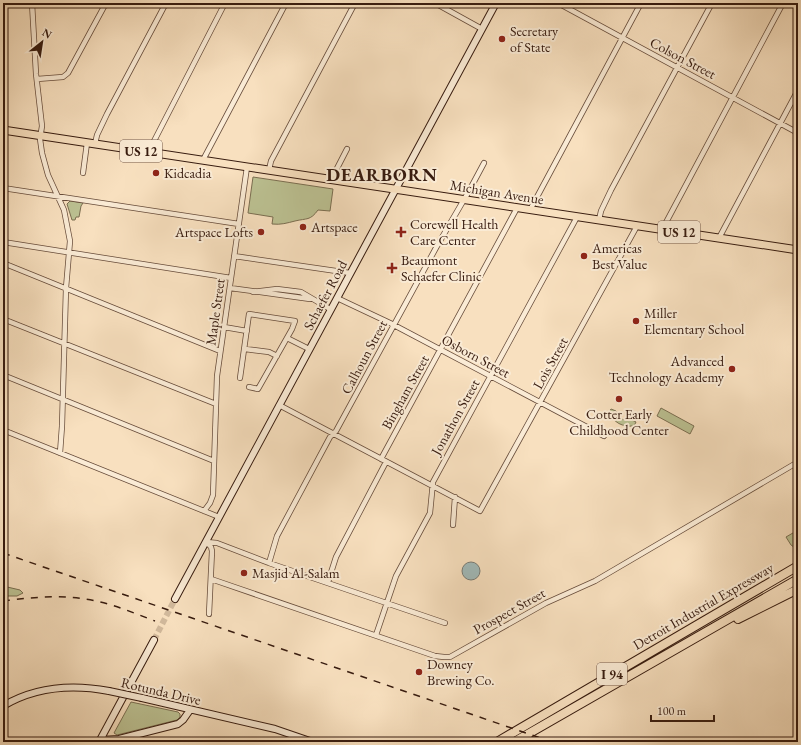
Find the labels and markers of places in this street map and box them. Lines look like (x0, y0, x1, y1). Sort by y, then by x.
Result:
place label: Secretary of State (510, 22, 559, 56)
marker: Secretary of State (497, 34, 507, 44)
place label: Kidcadia (164, 164, 212, 182)
marker: Kidcadia (151, 168, 161, 178)
place label: Corewell Health Care Center (410, 215, 499, 249)
place label: Artspace (310, 218, 358, 236)
marker: Artspace (298, 222, 308, 232)
place label: Artspace Lofts (174, 223, 253, 241)
marker: Corewell Health Care Center (395, 226, 407, 238)
marker: Artspace Lofts (256, 227, 266, 237)
place label: Americas Best Value (591, 239, 648, 273)
place label: Beaumont Schaefer Clinic (401, 251, 482, 285)
marker: Americas Best Value (579, 251, 589, 261)
marker: Beaumont Schaefer Clinic (386, 262, 398, 274)
place label: Miller Elementary School (644, 304, 745, 338)
marker: Miller Elementary School (631, 316, 641, 326)
place label: Advanced Technology Academy (609, 352, 725, 386)
marker: Advanced Technology Academy (727, 364, 737, 374)
marker: Cotter Early Childhood Center (614, 394, 624, 404)
place label: Cotter Early Childhood Center (569, 405, 669, 439)
place label: Masjid Al-Salam (252, 564, 340, 582)
marker: Masjid Al-Salam (239, 568, 249, 578)
place label: Downey Brewing Co. (427, 655, 494, 689)
marker: Downey Brewing Co. (414, 667, 424, 677)

